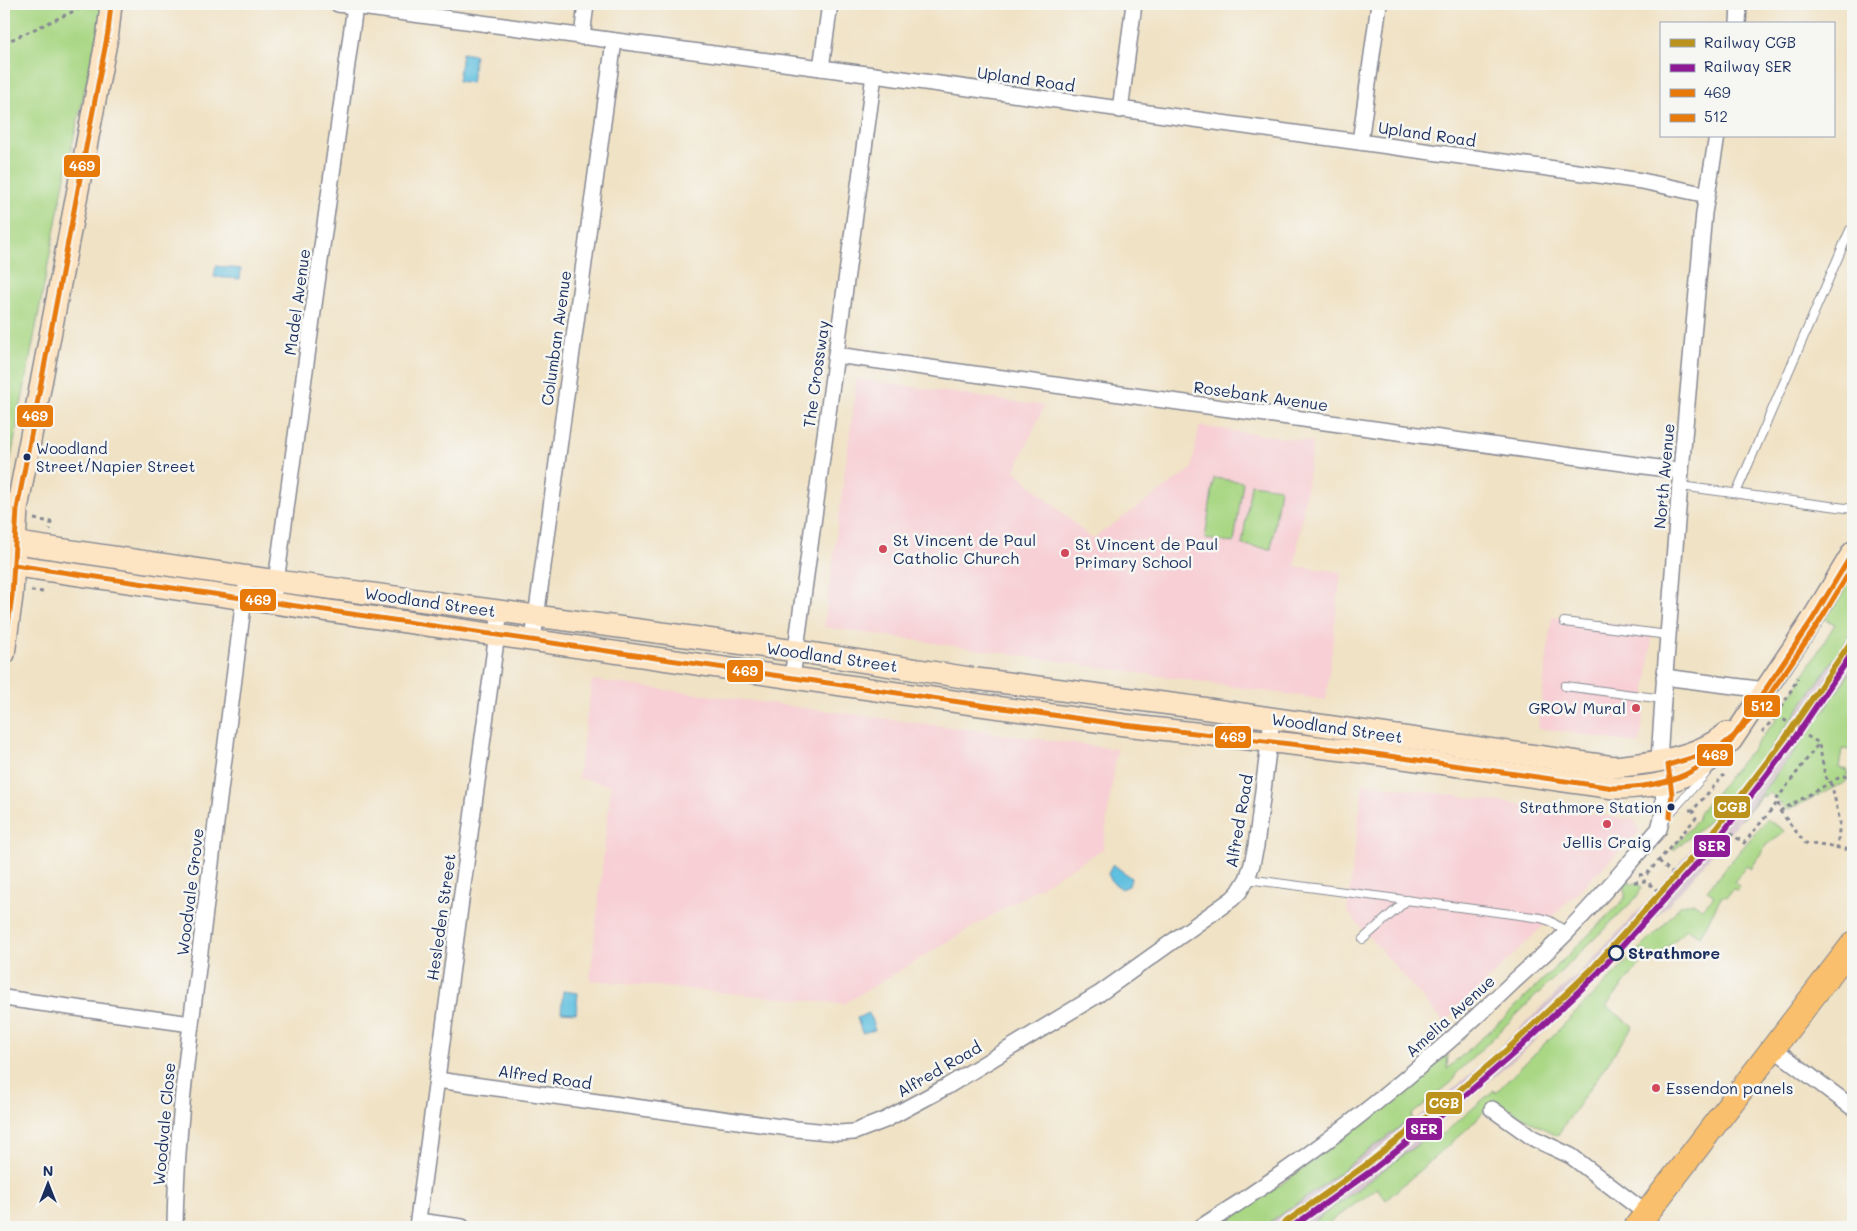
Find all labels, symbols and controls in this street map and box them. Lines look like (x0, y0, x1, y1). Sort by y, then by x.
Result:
legend (1660, 22, 1834, 138)
text: Railway CGB (1704, 32, 1796, 52)
text: Railway SER (1704, 56, 1792, 76)
street label: Upland Road (976, 61, 1076, 96)
text: 469 (1704, 82, 1731, 102)
text: 512 (1704, 106, 1728, 126)
street label: Upland Road (1377, 116, 1477, 151)
line badge: 469 (63, 154, 101, 178)
text: 469 (69, 156, 95, 175)
street label: Madel Avenue (279, 247, 314, 357)
street label: Columban Avenue (536, 269, 575, 407)
street label: The Crossway (798, 319, 833, 429)
street label: Rosebank Avenue (1193, 376, 1330, 415)
line badge: 469 (16, 404, 54, 428)
text: 469 (22, 406, 48, 425)
street label: North Avenue (1648, 422, 1679, 530)
place label: Woodland Street/Napier Street (36, 438, 195, 476)
marker: Woodland Street/Napier Street (22, 452, 32, 462)
place label: St Vincent de Paul Catholic Church (893, 529, 1036, 568)
place label: St Vincent de Paul Primary School (1075, 533, 1218, 572)
marker: St Vincent de Paul Catholic Church (877, 543, 889, 555)
marker: St Vincent de Paul Primary School (1059, 547, 1071, 559)
street label: Woodland Street (363, 582, 497, 621)
line badge: 469 (239, 588, 277, 612)
text: 469 (245, 590, 271, 609)
street label: Woodland Street (765, 637, 899, 676)
line badge: 469 (726, 659, 764, 683)
text: 469 (732, 661, 758, 680)
line badge: 512 (1743, 694, 1781, 718)
text: 512 (1751, 696, 1773, 715)
place label: GROW Mural (1529, 697, 1626, 718)
marker: GROW Mural (1630, 702, 1642, 714)
street label: Woodland Street (1270, 708, 1404, 747)
line badge: 469 (1214, 725, 1252, 749)
text: 469 (1220, 727, 1246, 746)
line badge: 469 (1696, 743, 1734, 767)
text: 469 (1702, 745, 1728, 764)
street label: Alfred Road (1220, 773, 1257, 869)
line badge: CGB (1713, 795, 1751, 819)
place label: Strathmore Station (1520, 797, 1662, 817)
text: CGB (1717, 797, 1747, 816)
marker: Strathmore Station (1666, 802, 1676, 812)
marker: Jellis Craig (1601, 818, 1613, 830)
street label: Woodvale Grove (171, 827, 208, 957)
place label: Jellis Craig (1563, 831, 1651, 852)
line badge: SER (1693, 834, 1731, 858)
text: SER (1698, 836, 1726, 855)
street label: Hesleden Street (421, 852, 460, 982)
place label: Strathmore (1628, 942, 1720, 963)
marker: Strathmore (1608, 945, 1624, 961)
street label: Amelia Avenue (1401, 970, 1499, 1061)
street label: Alfred Road (893, 1036, 985, 1101)
street label: Alfred Road (497, 1060, 593, 1093)
street label: Woodvale Close (148, 1062, 179, 1186)
place label: Essendon panels (1666, 1077, 1794, 1098)
marker: Essendon panels (1650, 1082, 1662, 1094)
line badge: CGB (1425, 1091, 1463, 1115)
text: CGB (1429, 1093, 1459, 1112)
line badge: SER (1405, 1117, 1443, 1141)
text: SER (1410, 1119, 1438, 1138)
north arrow (22, 1158, 72, 1208)
text: N (43, 1161, 53, 1180)

